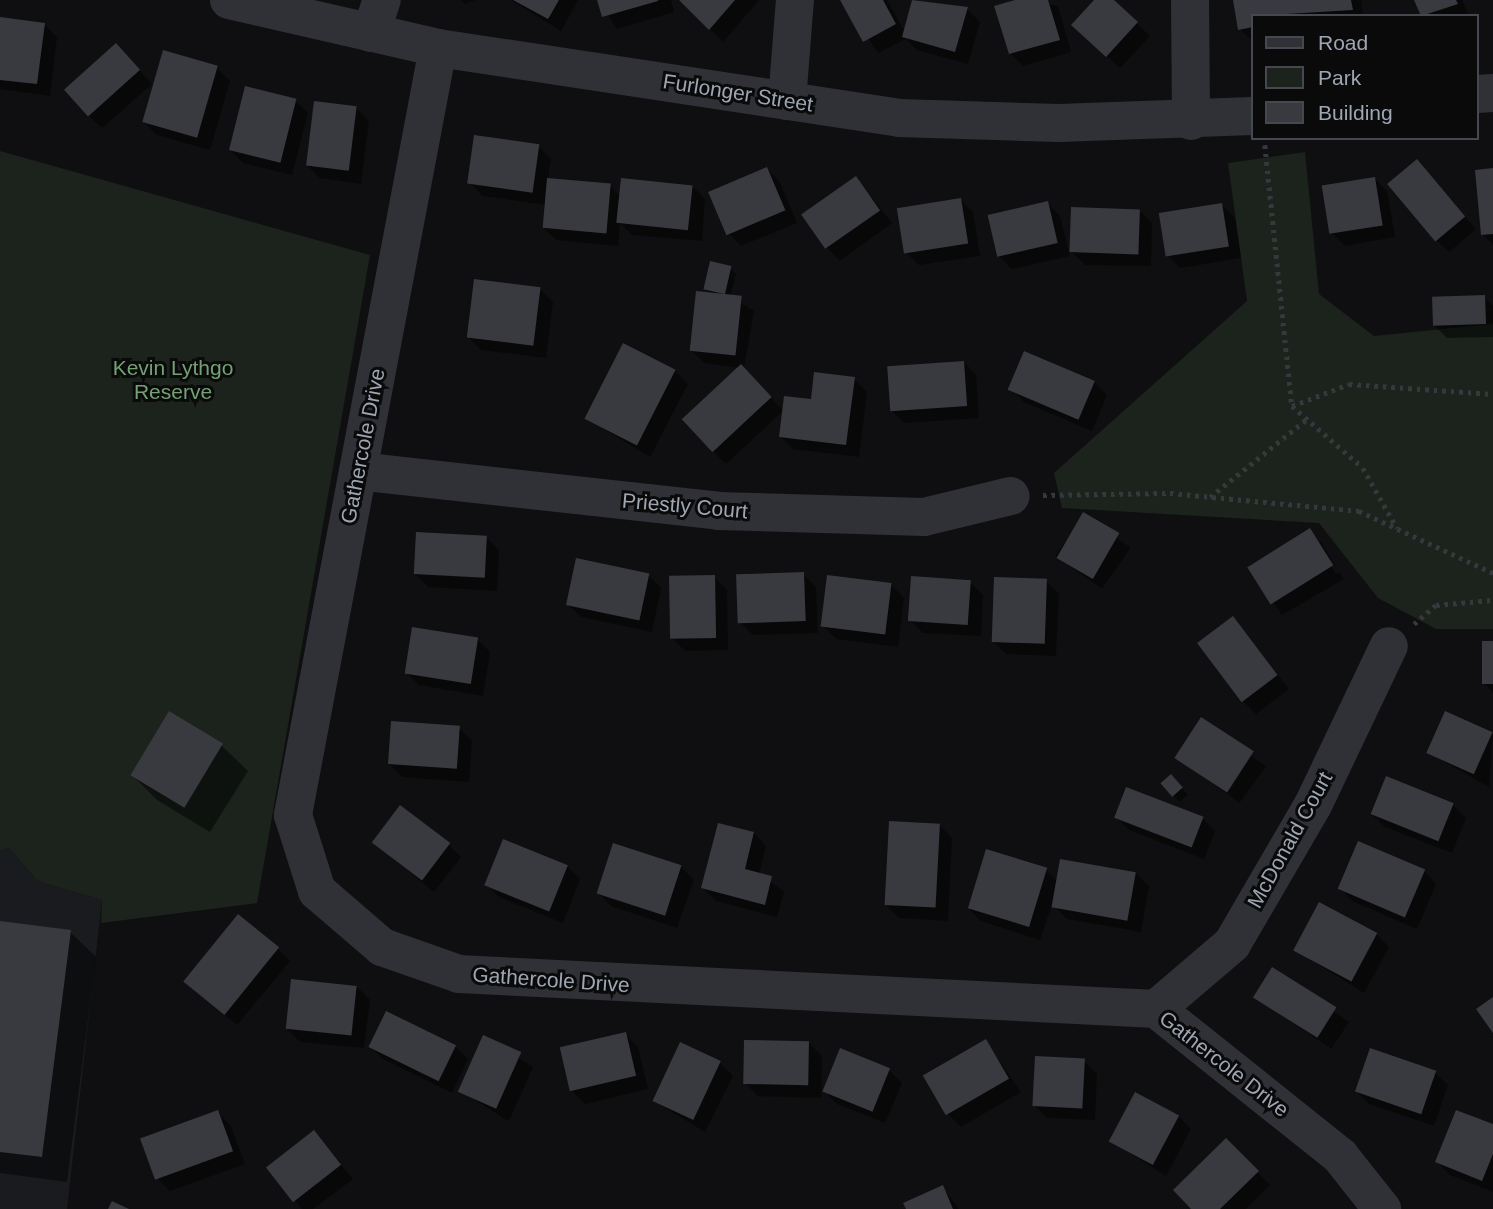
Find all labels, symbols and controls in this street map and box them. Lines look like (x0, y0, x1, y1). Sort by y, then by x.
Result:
legend (1252, 14, 1479, 140)
text: Road (1318, 31, 1368, 54)
text: Park (1318, 66, 1361, 89)
street label: Furlonger Street (661, 69, 815, 117)
text: Building (1318, 101, 1393, 124)
park label: Kevin Lythgo Reserve (113, 355, 233, 405)
street label: Gathercole Drive (336, 366, 390, 526)
street label: Priestly Court (621, 488, 749, 524)
street label: McDonald Court (1242, 768, 1338, 912)
street label: Gathercole Drive (472, 962, 630, 998)
street label: Gathercole Drive (1154, 1006, 1294, 1122)

